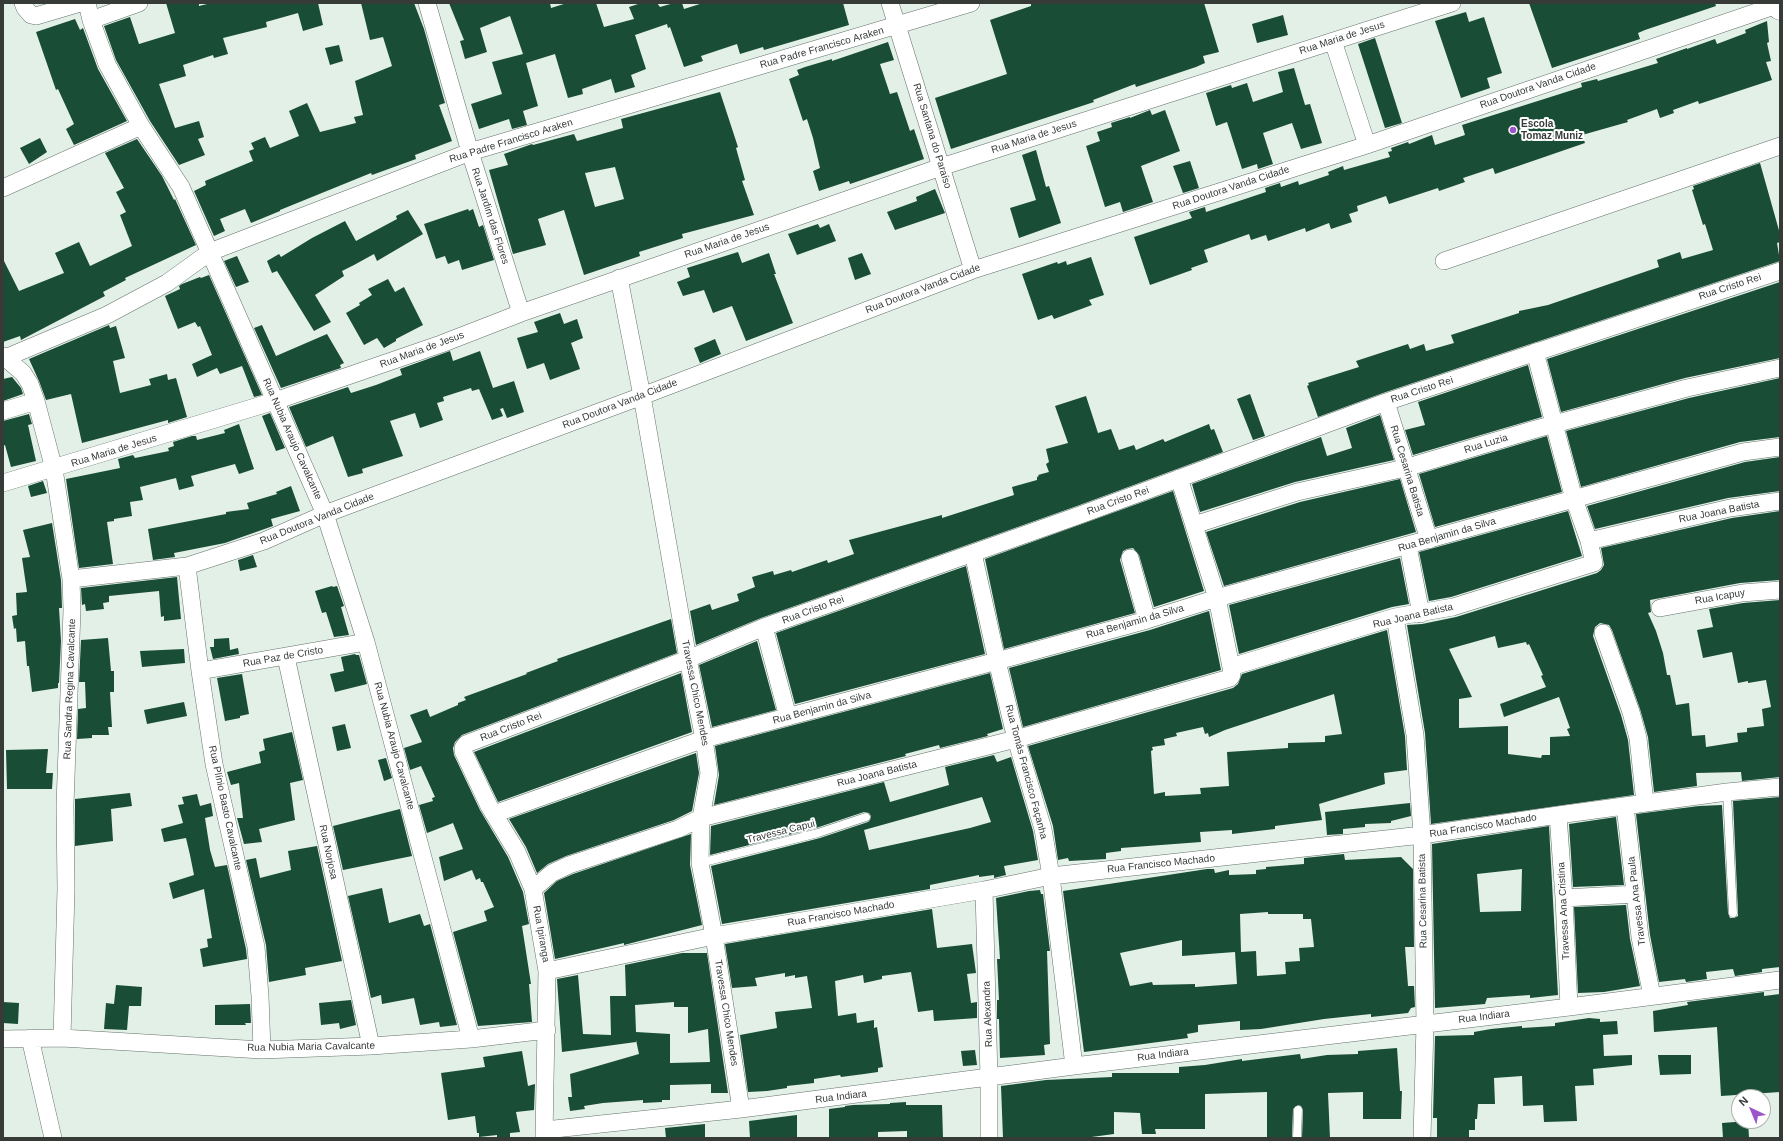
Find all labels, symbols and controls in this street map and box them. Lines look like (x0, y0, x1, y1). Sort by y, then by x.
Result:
street label: Rua Maria de Jesus (1298, 19, 1386, 57)
street label: Rua Padre Francisco Araken (759, 25, 885, 71)
street label: Rua Doutora Vanda Cidade (1478, 60, 1598, 112)
street label: Rua Santana do Paraíso (910, 82, 954, 190)
street label: Rua Padre Francisco Araken (448, 116, 574, 166)
street label: Rua Maria de Jesus (990, 118, 1078, 156)
place label: Escola Tomaz Muniz (1521, 118, 1583, 142)
marker: Escola Tomaz Muniz (1508, 125, 1518, 135)
street label: Rua Doutora Vanda Cidade (1171, 163, 1291, 213)
street label: Rua Jardim das Flores (469, 166, 511, 266)
street label: Rua Maria de Jesus (683, 221, 771, 261)
street label: Rua Doutora Vanda Cidade (864, 262, 982, 316)
street label: Rua Cristo Rei (1697, 271, 1763, 303)
street label: Rua Maria de Jesus (378, 329, 466, 371)
street label: Rua Cristo Rei (1389, 374, 1455, 406)
street label: Rua Nubia Araujo Cavalcante (260, 376, 324, 502)
street label: Rua Doutora Vanda Cidade (561, 377, 679, 431)
street label: Rua Cesarina Batista (1387, 424, 1427, 518)
street label: Rua Maria de Jesus (70, 432, 158, 470)
street label: Rua Luzia (1463, 432, 1509, 456)
street label: Rua Cristo Rei (1085, 484, 1151, 518)
street label: Rua Doutora Vanda Cidade (258, 491, 376, 547)
street label: Rua Joana Batista (1678, 498, 1760, 526)
street label: Rua Benjamin da Silva (1397, 515, 1497, 555)
street label: Rua Icapuy (1694, 587, 1746, 607)
street label: Rua Cristo Rei (780, 593, 846, 627)
street label: Rua Joana Batista (1372, 601, 1454, 631)
street label: Rua Benjamin da Silva (1085, 602, 1185, 642)
street label: Rua Sandra Regina Cavalcante (62, 619, 78, 759)
street label: Travessa Chico Mendes (679, 639, 711, 747)
street label: Rua Paz de Cristo (242, 644, 324, 670)
street label: Rua Nubia Araujo Cavalcante (371, 681, 417, 811)
street label: Rua Benjamin da Silva (772, 689, 872, 727)
street label: Rua Tomás Francisco Façanha (1002, 704, 1050, 840)
street label: Rua Cristo Rei (478, 710, 544, 744)
street label: Rua Plínio Basto Cavalcante (206, 744, 244, 872)
street label: Rua Joana Batista (836, 758, 918, 790)
street label: Rua Francisco Machado (1429, 812, 1537, 840)
street label: Travessa Capui (746, 818, 816, 846)
street label: Rua Norjosa (316, 824, 340, 880)
street label: Rua Francisco Machado (1106, 852, 1216, 876)
street label: Rua Cesarina Batista (1416, 854, 1430, 948)
street label: Travessa Ana Paula (1626, 856, 1648, 946)
street label: Travessa Ana Cristina (1555, 862, 1573, 960)
street label: Rua Francisco Machado (787, 899, 895, 929)
street label: Rua Ipiranga (530, 905, 552, 963)
street label: Travessa Chico Mendes (712, 959, 740, 1067)
street label: Rua Alexandra (981, 981, 995, 1047)
street label: Rua Indiara (1458, 1008, 1510, 1026)
street label: Rua Nubia Maria Cavalcante (247, 1040, 375, 1054)
street label: Rua Indiara (1137, 1046, 1189, 1064)
street label: Rua Indiara (815, 1088, 867, 1106)
north arrow (1731, 1089, 1771, 1129)
text: N (1736, 1094, 1750, 1108)

